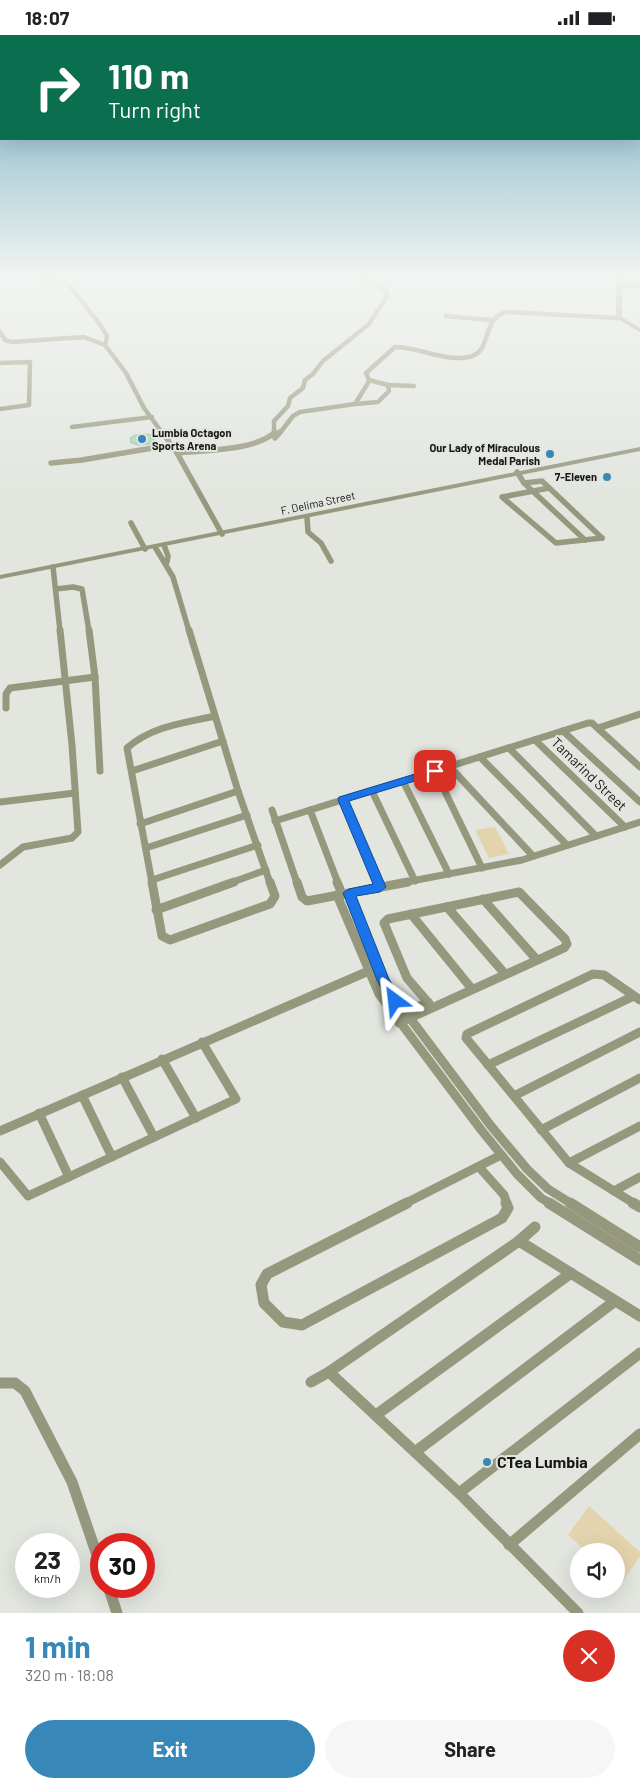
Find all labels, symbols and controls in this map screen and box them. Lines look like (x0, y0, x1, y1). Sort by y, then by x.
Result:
text: 18:07 (25, 6, 69, 29)
text: 110 m (108, 54, 189, 96)
icon: right (25, 55, 90, 120)
text: Turn right (108, 96, 201, 122)
place label: Lumbia Octagon Sports Arena (152, 426, 231, 452)
marker: Lumbia Octagon Sports Arena (136, 433, 148, 445)
place label: Our Lady of Miraculous Medal Parish (429, 441, 540, 467)
marker: Our Lady of Miraculous Medal Parish (544, 448, 556, 460)
place label: 7-Eleven (555, 470, 597, 483)
marker: 7-Eleven (601, 471, 613, 483)
street label: F. Delima Street (280, 488, 356, 517)
street label: Tamarind Street (548, 733, 631, 814)
pin (414, 750, 456, 792)
icon: arrive (421, 757, 449, 785)
position arrow (368, 974, 420, 1026)
place label: CTea Lumbia (497, 1452, 588, 1471)
marker: CTea Lumbia (481, 1456, 493, 1468)
speed limit sign: 30 (90, 1533, 155, 1598)
map controls (570, 1543, 625, 1598)
button: sound (570, 1543, 625, 1598)
text: 23 (34, 1544, 61, 1574)
text: km/h (34, 1571, 61, 1585)
text: 1 min (25, 1628, 91, 1664)
button: close (563, 1630, 615, 1682)
text: 320 m · 18:08 (25, 1665, 114, 1684)
button: Exit (25, 1720, 315, 1778)
button: Share (325, 1720, 615, 1778)

